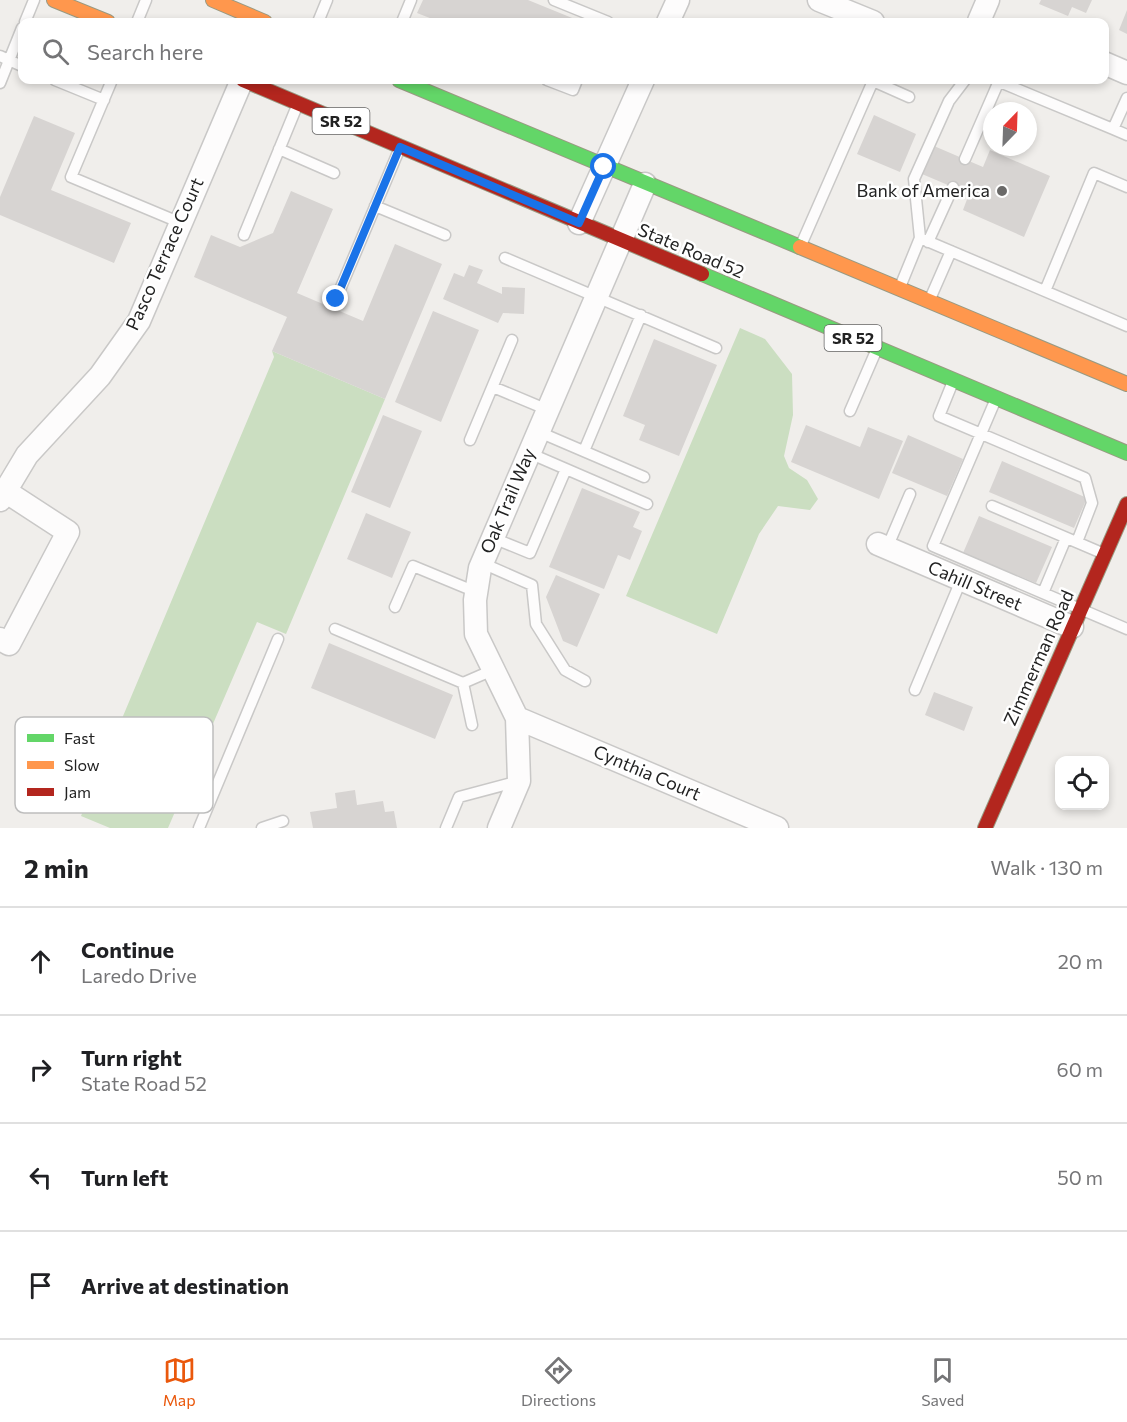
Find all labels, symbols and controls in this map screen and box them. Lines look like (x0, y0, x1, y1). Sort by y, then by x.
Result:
search box (18, 18, 1109, 84)
icon: search (39, 35, 72, 68)
text: Search here (87, 38, 203, 65)
north arrow (983, 102, 1037, 156)
road number: SR 52 (312, 108, 370, 134)
route start (590, 153, 616, 179)
street label: Pasco Terrace Court (121, 174, 208, 333)
place label: Bank of America (857, 179, 990, 201)
marker: Bank of America (995, 184, 1009, 198)
street label: State Road 52 (635, 218, 748, 282)
route end (322, 285, 348, 311)
road number: SR 52 (824, 325, 882, 351)
street label: Oak Trail Way (475, 445, 539, 557)
street label: Cahill Street (925, 555, 1026, 615)
street label: Zimmerman Road (998, 587, 1078, 729)
legend (15, 717, 213, 813)
text: Fast (64, 728, 95, 747)
street label: Cynthia Court (590, 740, 704, 805)
text: Slow (64, 755, 100, 774)
map controls (1055, 756, 1109, 810)
button: locate (1055, 756, 1109, 810)
text: Jam (64, 782, 91, 801)
text: 2 min (24, 852, 89, 883)
text: Walk · 130 m (991, 855, 1103, 879)
text: Continue (81, 936, 174, 963)
icon: ahead (24, 945, 57, 978)
text: 20 m (1058, 949, 1103, 973)
text: Laredo Drive (81, 963, 197, 987)
text: Turn right (81, 1044, 182, 1071)
icon: right (24, 1053, 57, 1086)
text: 60 m (1057, 1057, 1103, 1081)
text: State Road 52 (81, 1071, 207, 1095)
icon: left (24, 1161, 57, 1194)
text: Turn left (81, 1164, 168, 1191)
text: 50 m (1057, 1165, 1103, 1189)
icon: arrive (24, 1269, 57, 1302)
text: Arrive at destination (81, 1272, 289, 1299)
tab: Map (163, 1354, 196, 1409)
tab: Directions (521, 1354, 596, 1409)
tab: Saved (921, 1354, 964, 1409)

